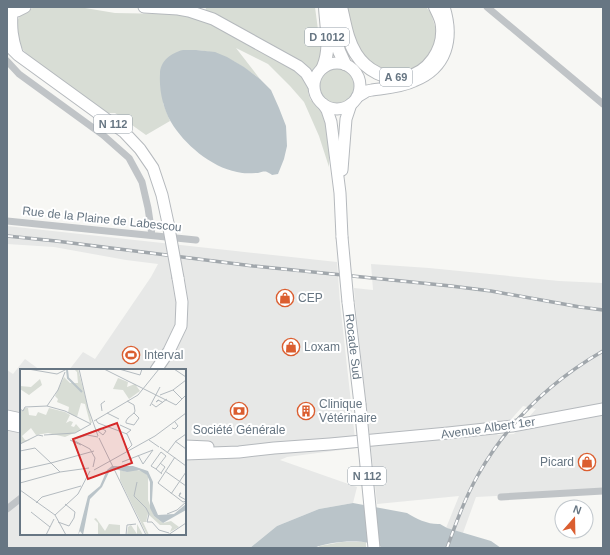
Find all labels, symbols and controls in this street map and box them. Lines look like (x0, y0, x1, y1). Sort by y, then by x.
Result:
road number: D 1012 (305, 28, 349, 46)
road number: A 69 (380, 68, 412, 86)
road number: N 112 (94, 115, 132, 133)
street label: Rue de la Plaine de Labescou (22, 204, 182, 234)
shop icon: CEP (275, 288, 295, 308)
place label: CEP (298, 291, 323, 305)
street label: Rocade Sud (342, 313, 364, 380)
shop icon: Loxam (281, 337, 301, 357)
place label: Loxam (304, 340, 340, 354)
sports icon: Interval (121, 345, 141, 365)
place label: Interval (144, 348, 183, 362)
inset map (20, 369, 186, 535)
place label: Clinique Vétérinaire (319, 397, 377, 425)
bank icon: Société Générale (229, 401, 249, 421)
building icon: Clinique Vétérinaire (296, 401, 316, 421)
street label: Avenue Albert 1er (440, 414, 536, 442)
place label: Société Générale (193, 423, 286, 437)
shop icon: Picard (577, 452, 597, 472)
place label: Picard (540, 455, 574, 469)
road number: N 112 (348, 467, 386, 485)
north arrow (554, 499, 594, 539)
text: N (572, 503, 583, 517)

